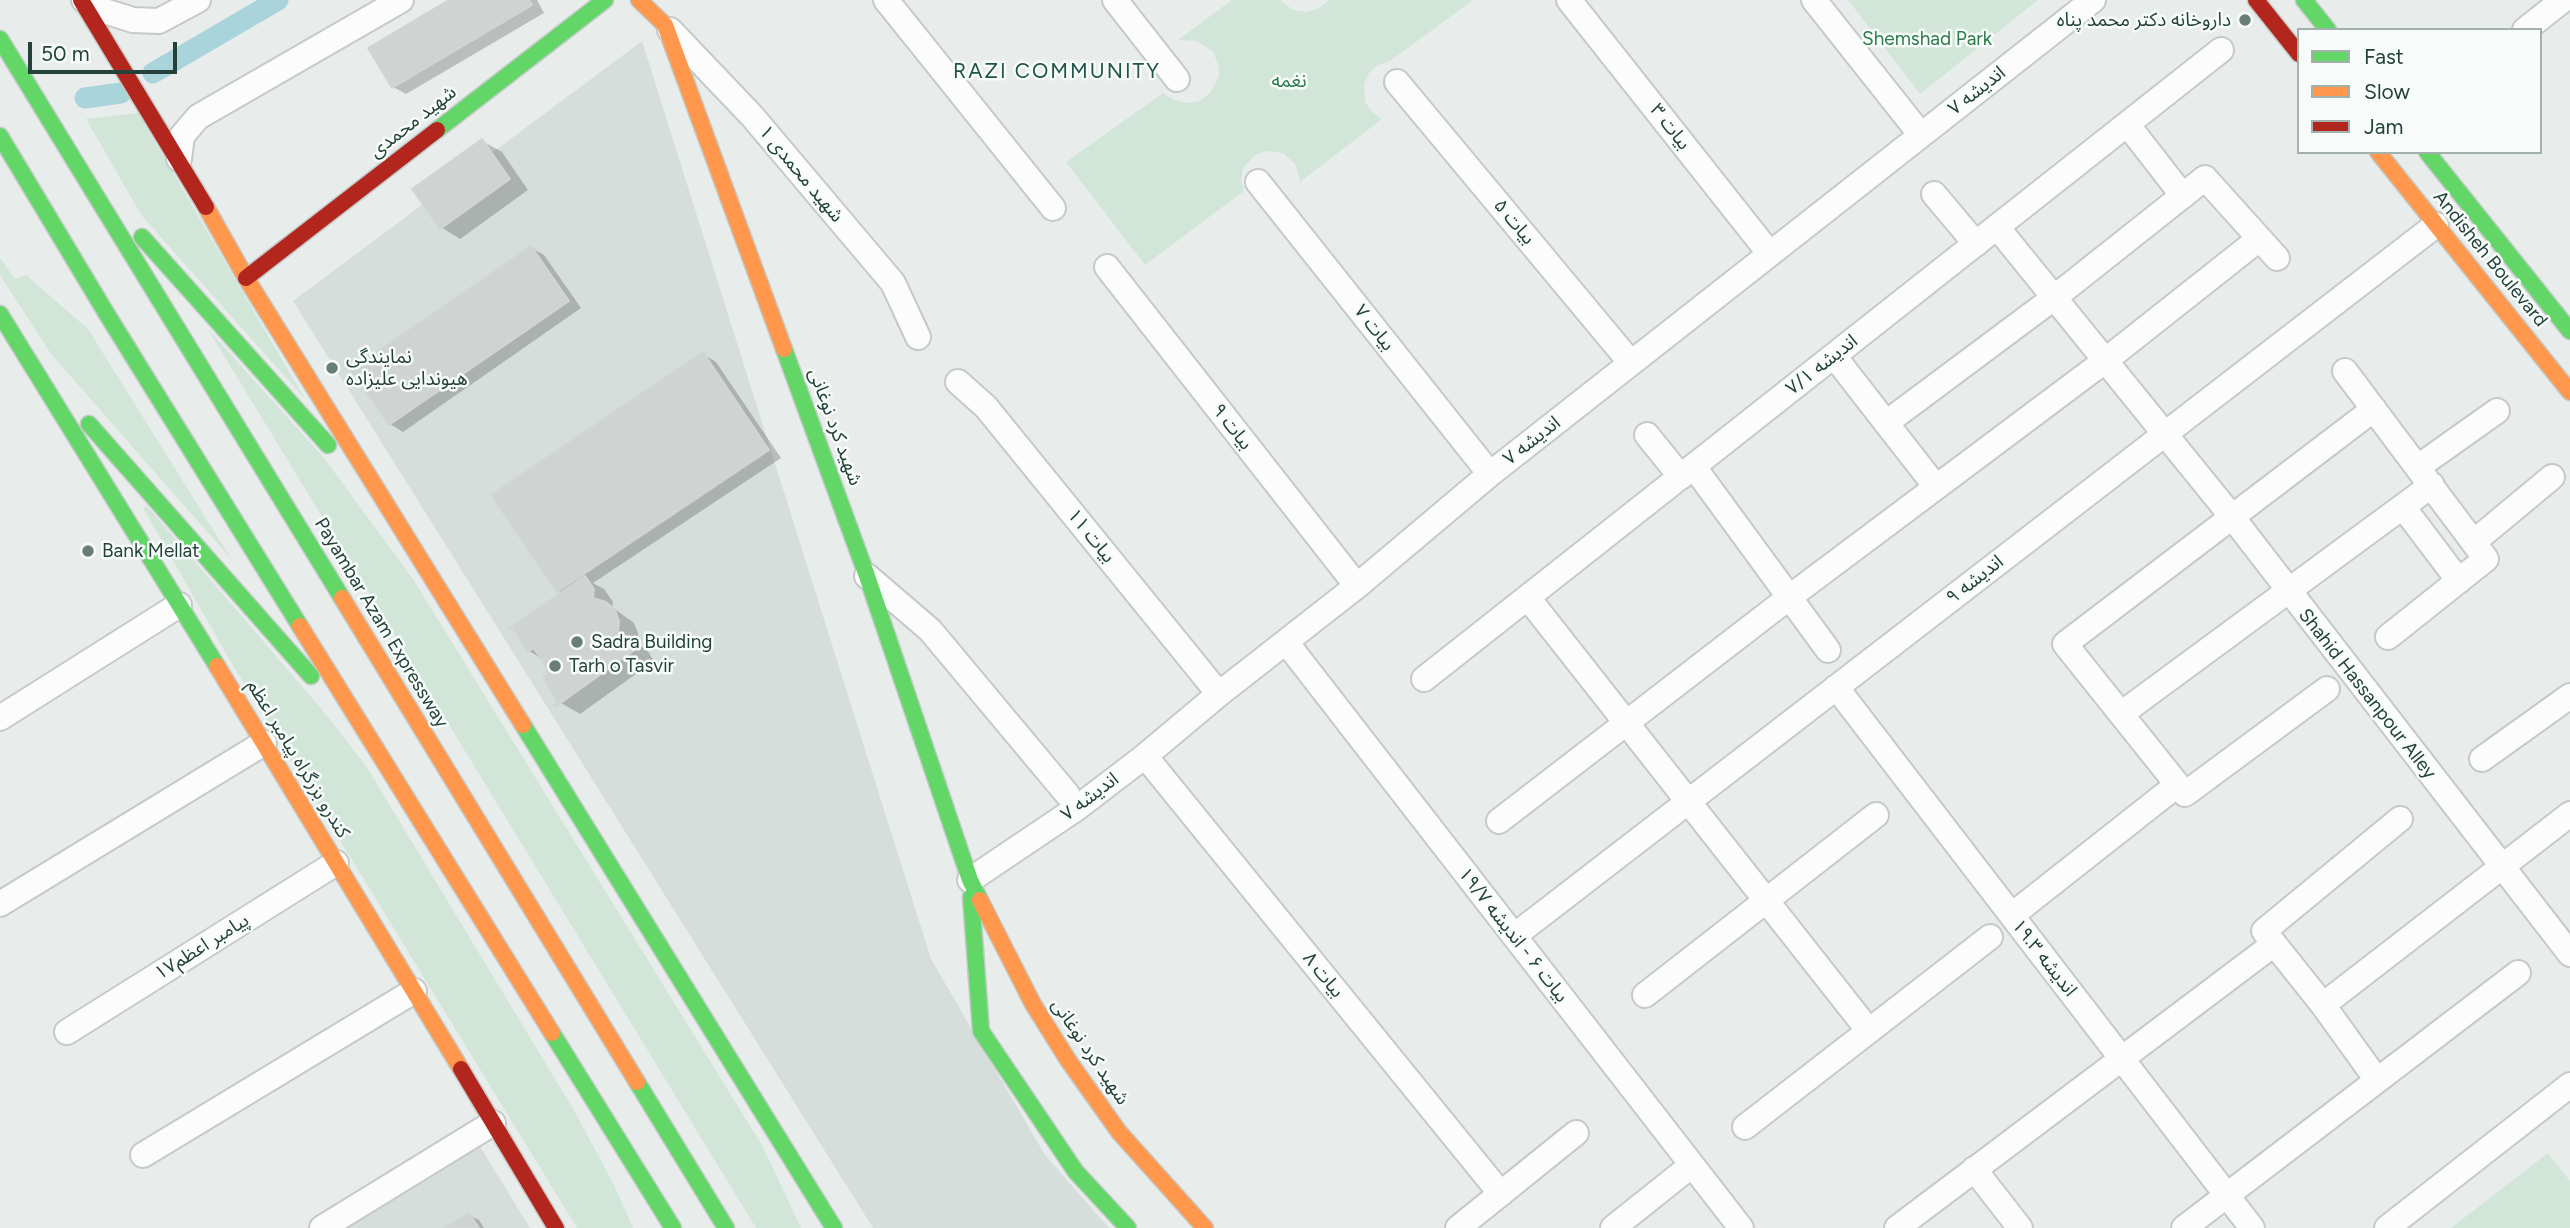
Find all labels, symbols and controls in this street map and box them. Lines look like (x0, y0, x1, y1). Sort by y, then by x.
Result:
place label: داروخانه دکتر محمد پناه (2057, 9, 2231, 31)
marker: داروخانه دکتر محمد پناه (2237, 12, 2253, 28)
scale bar (32, 28, 180, 72)
park label: Shemshad Park (1862, 28, 1992, 50)
legend (2297, 28, 2542, 154)
text: 50 m (41, 41, 90, 66)
text: Fast (2364, 44, 2404, 69)
district label: RAZI COMMUNITY (955, 59, 1159, 85)
street label: اندیشه ۷ (1944, 62, 2010, 120)
park label: نغمه (1271, 70, 1307, 92)
text: Slow (2364, 79, 2410, 104)
street label: شهید محمدی (365, 81, 461, 163)
street label: بیات ۳ (1645, 99, 1695, 155)
text: Jam (2364, 114, 2403, 139)
street label: شهید محمدی ۱ (754, 121, 848, 227)
street label: Andisheh Boulevard (2428, 186, 2552, 332)
street label: بیات ۵ (1489, 195, 1539, 249)
street label: بیات ۷ (1349, 300, 1399, 356)
street label: اندیشه ۷/۱ (1782, 330, 1862, 400)
place label: نمایندگی هیوندایی علیزاده (346, 346, 468, 390)
marker: نمایندگی هیوندایی علیزاده (324, 360, 340, 376)
street label: شهید کرد نوغانی (803, 365, 867, 489)
street label: بیات ۹ (1207, 399, 1257, 455)
street label: اندیشه ۷ (1499, 412, 1565, 470)
street label: بیات ۱۱ (1062, 504, 1120, 568)
street label: Payambar Azam Expressway (309, 514, 453, 732)
place label: Bank Mellat (102, 540, 199, 562)
marker: Bank Mellat (80, 543, 96, 559)
street label: اندیشه ۹ (1942, 551, 2008, 609)
street label: Shahid Hassanpour Alley (2293, 604, 2441, 784)
place label: Sadra Building (591, 631, 712, 653)
marker: Sadra Building (569, 634, 585, 650)
place label: Tarh o Tasvir (569, 655, 674, 677)
marker: Tarh o Tasvir (547, 658, 563, 674)
street label: کندرو بزرگراه پیامبر اعظم (242, 676, 354, 842)
street label: اندیشه ۷ (1057, 768, 1123, 826)
street label: بیات ۶ - اندیشه ۱۹/۷ (1453, 863, 1573, 1007)
street label: پیامبر اعظم۱۷ (151, 909, 253, 985)
street label: اندیشه ۱۹.۳ (2007, 915, 2081, 1001)
street label: بیات ۸ (1298, 948, 1348, 1002)
street label: شهید کرد نوغانی (1046, 995, 1134, 1109)

